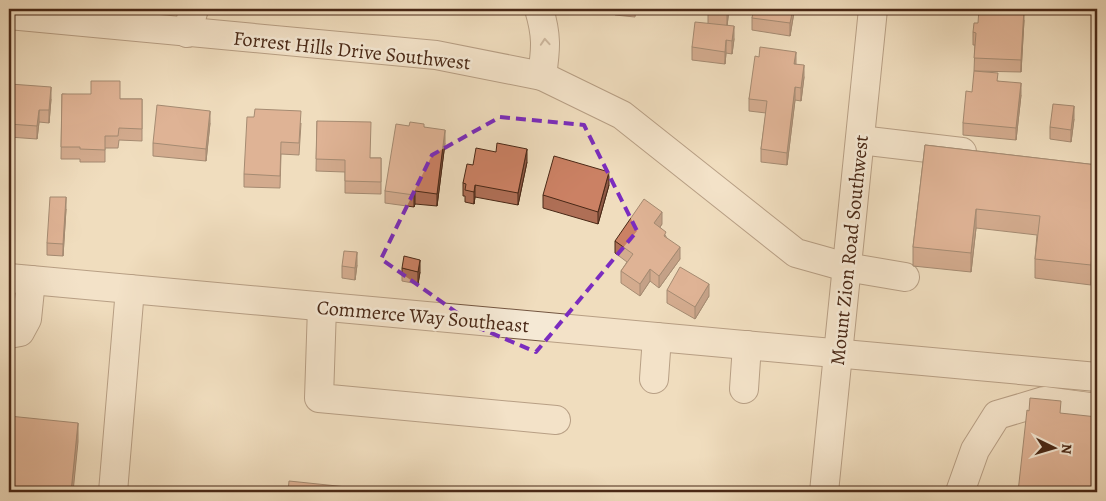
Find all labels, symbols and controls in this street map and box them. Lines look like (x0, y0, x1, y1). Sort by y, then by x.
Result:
street label: Forrest Hills Drive Southwest (232, 25, 472, 76)
one-way arrow (540, 38, 551, 46)
street label: Mount Zion Road Southwest (824, 133, 875, 367)
street label: Commerce Way Southeast (316, 294, 531, 339)
north arrow (1028, 424, 1078, 474)
text: N (1057, 443, 1076, 455)

